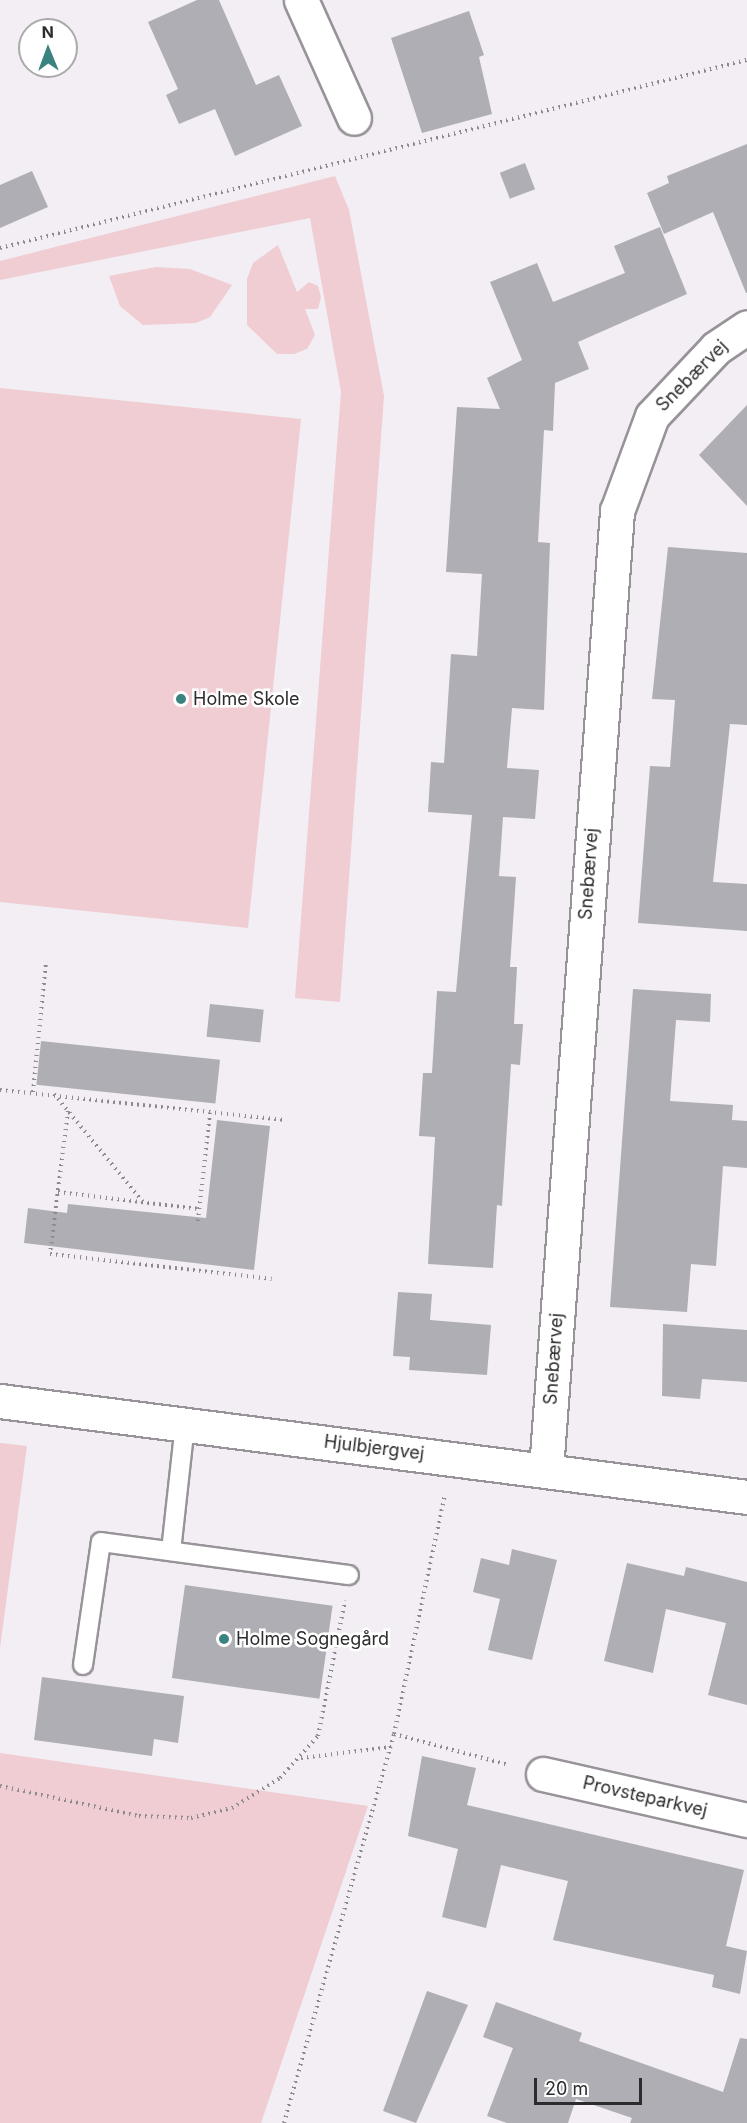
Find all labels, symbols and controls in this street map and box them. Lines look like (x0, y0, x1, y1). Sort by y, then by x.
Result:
north arrow (18, 18, 78, 78)
text: N (41, 22, 54, 42)
street label: Snebærvej (652, 336, 732, 416)
place label: Holme Skole (193, 688, 300, 710)
marker: Holme Skole (174, 692, 188, 706)
street label: Snebærvej (575, 827, 603, 921)
street label: Snebærvej (540, 1312, 568, 1406)
street label: Hjulbjergvej (323, 1431, 425, 1465)
place label: Holme Sognegård (236, 1628, 389, 1650)
marker: Holme Sognegård (217, 1632, 231, 1646)
street label: Provsteparkvej (581, 1772, 709, 1822)
scale bar (537, 2066, 645, 2104)
text: 20 m (545, 2078, 588, 2099)

